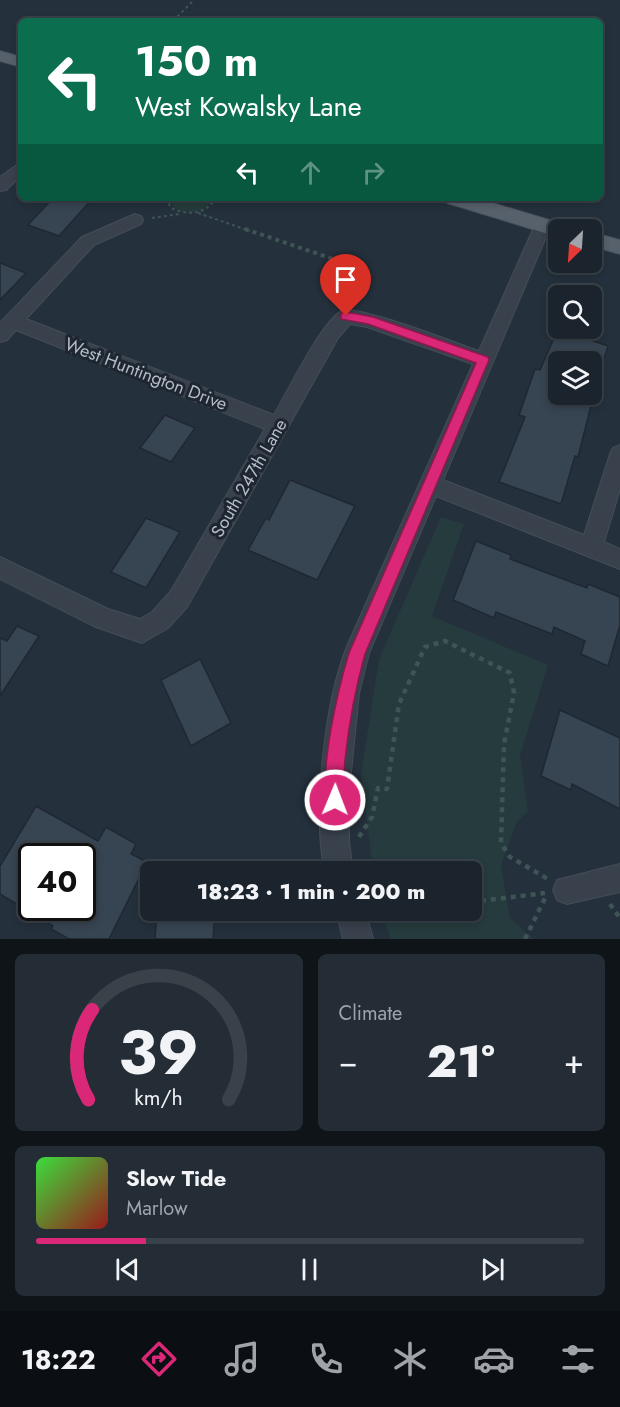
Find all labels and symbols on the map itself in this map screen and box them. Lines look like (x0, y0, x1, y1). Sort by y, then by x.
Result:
north arrow (548, 219, 602, 273)
pin (320, 254, 371, 316)
street label: West Huntington Drive (61, 331, 231, 417)
street label: South 247th Lane (204, 414, 294, 542)
position arrow (303, 768, 367, 832)
speed limit sign: 40 (18, 843, 96, 921)

